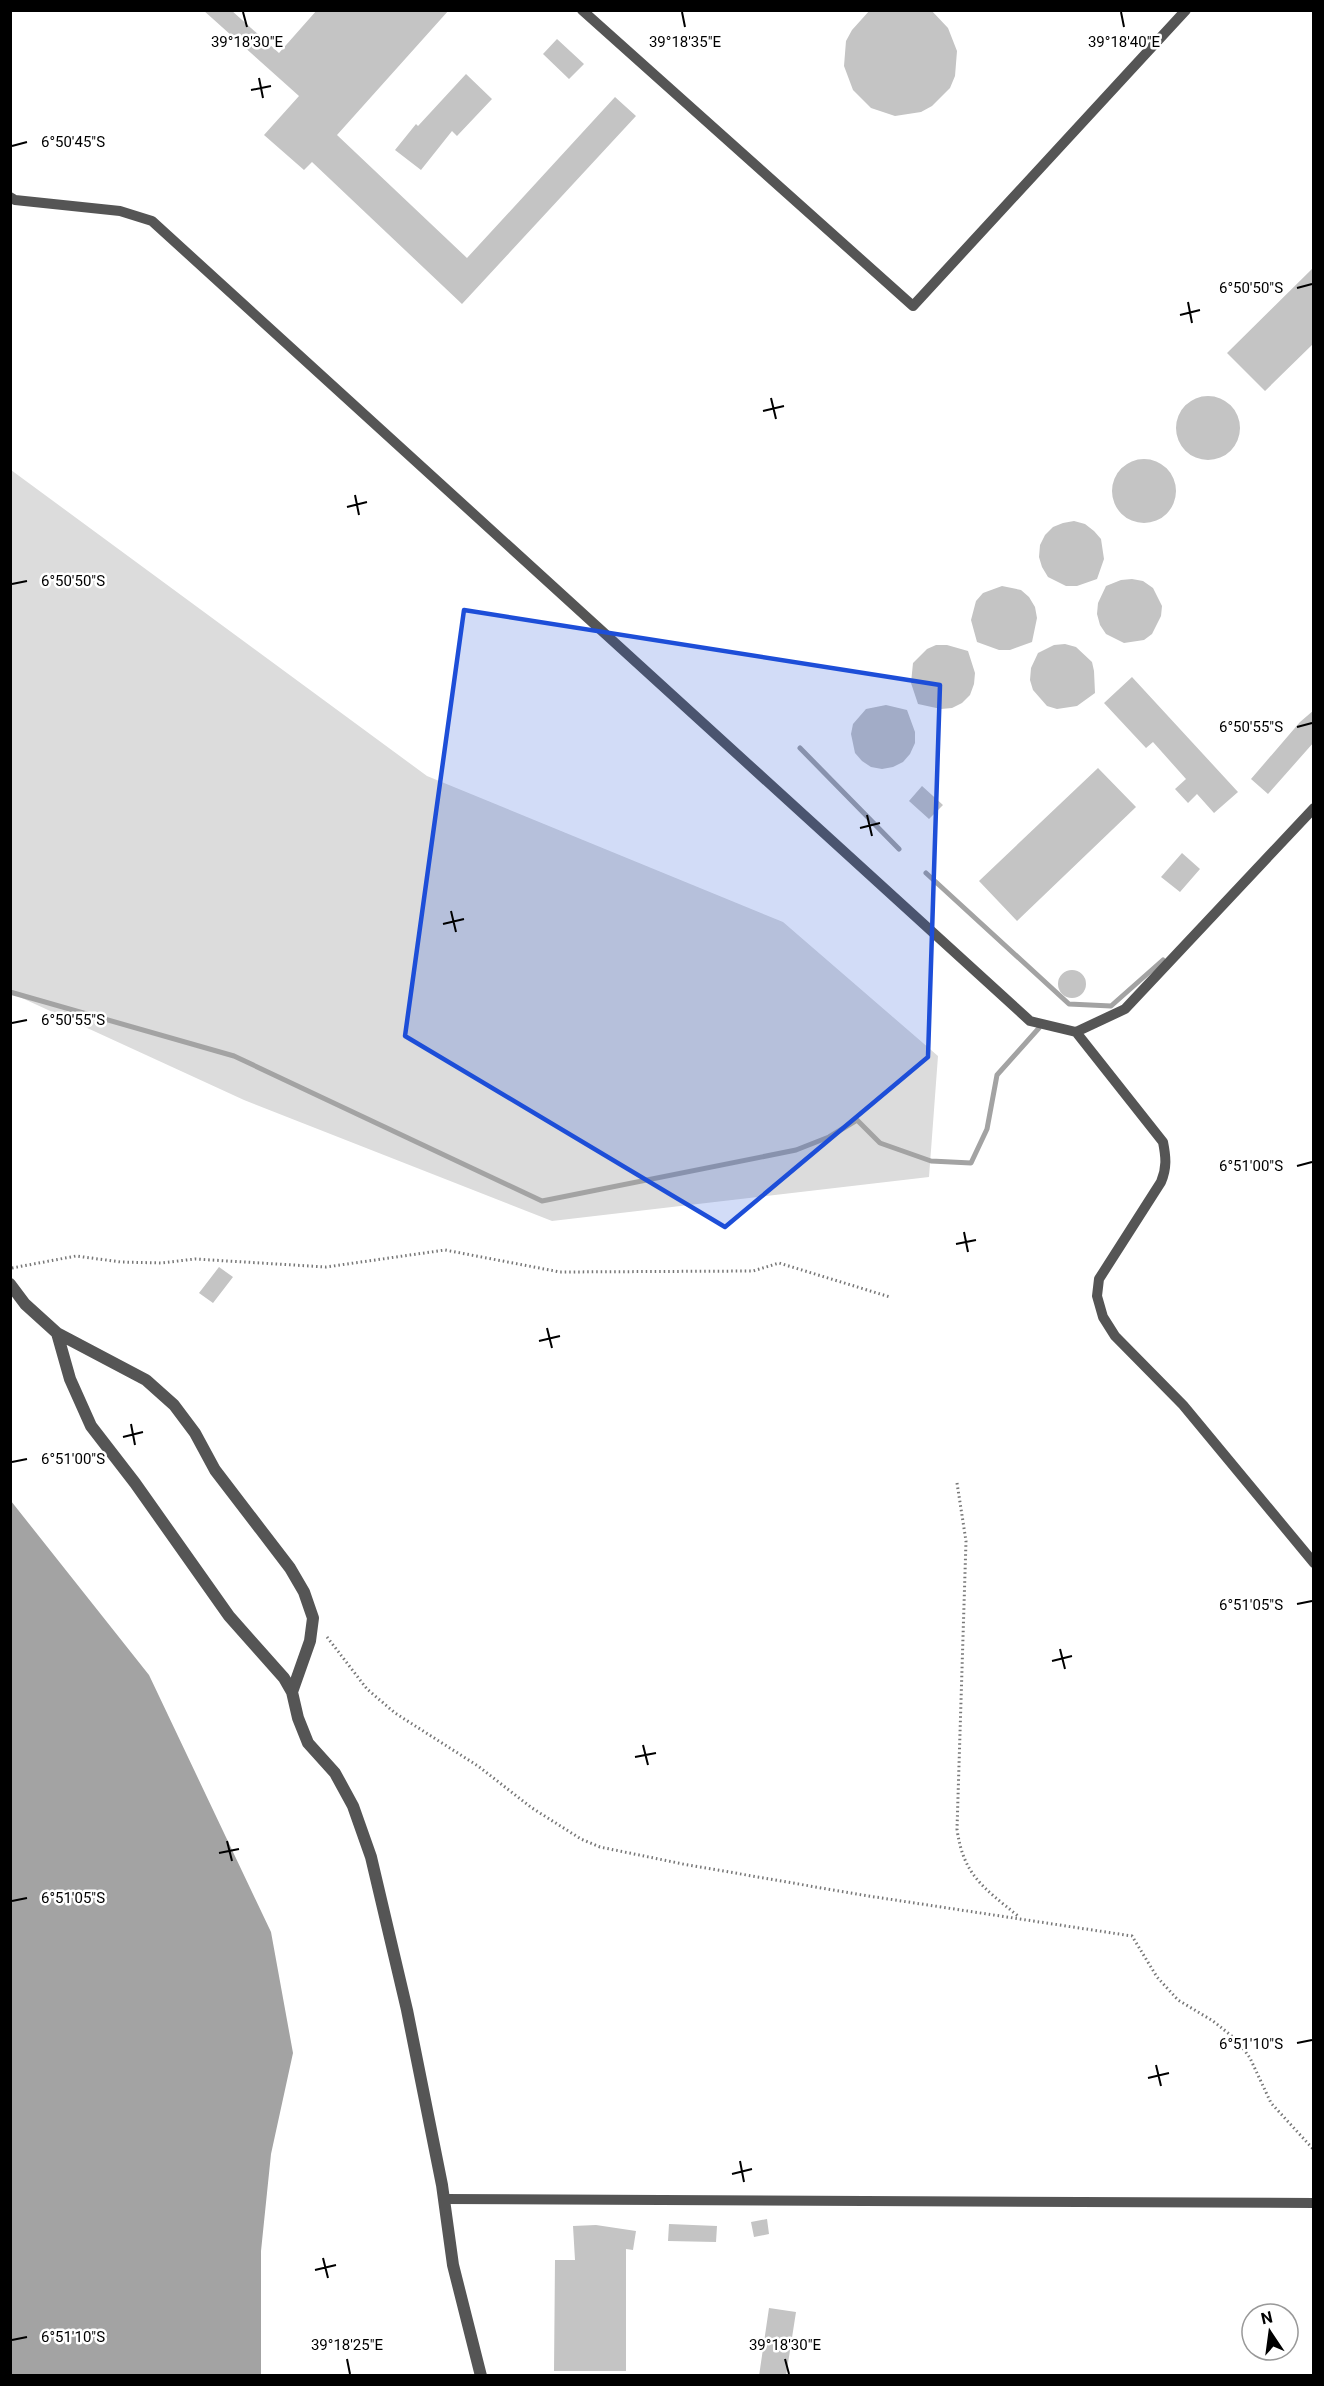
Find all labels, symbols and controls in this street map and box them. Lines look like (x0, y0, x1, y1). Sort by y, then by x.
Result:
text: 39°18'30"E (211, 33, 284, 51)
text: 39°18'35"E (649, 33, 722, 51)
text: 39°18'40"E (1088, 33, 1161, 51)
text: 6°50'45"S (41, 133, 105, 151)
text: 6°50'50"S (1219, 279, 1283, 297)
text: 6°50'50"S (41, 572, 105, 590)
text: 6°50'55"S (1219, 718, 1283, 736)
text: 6°50'55"S (41, 1011, 105, 1029)
text: 6°51'00"S (1219, 1157, 1283, 1175)
text: 6°51'00"S (41, 1450, 105, 1468)
text: 6°51'05"S (1219, 1596, 1283, 1614)
text: 6°51'05"S (41, 1889, 105, 1907)
text: 6°51'10"S (1219, 2035, 1283, 2053)
north arrow (1240, 2302, 1300, 2362)
text: N (1259, 2307, 1274, 2328)
text: 6°51'10"S (41, 2328, 105, 2346)
text: 39°18'25"E (311, 2336, 384, 2354)
text: 39°18'30"E (749, 2336, 822, 2354)

